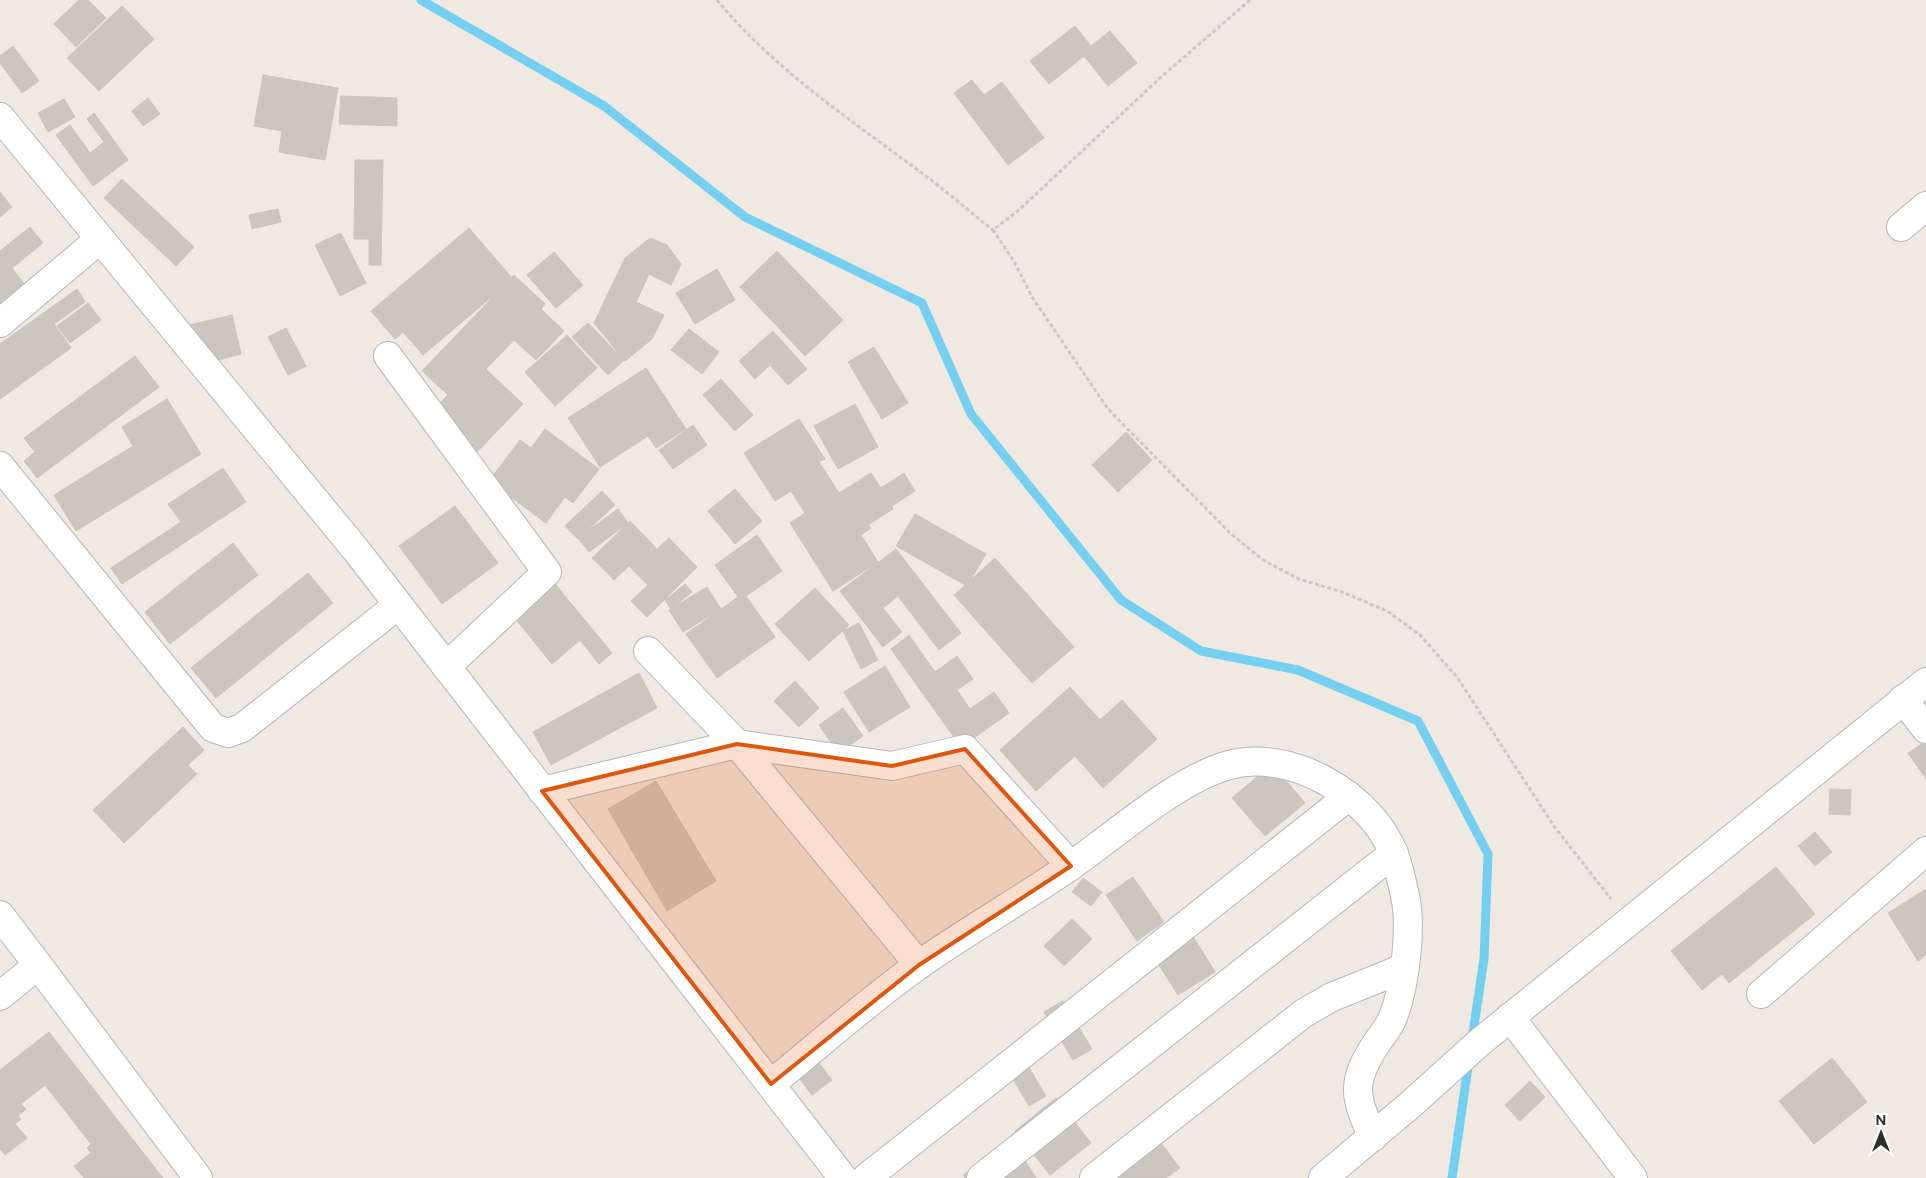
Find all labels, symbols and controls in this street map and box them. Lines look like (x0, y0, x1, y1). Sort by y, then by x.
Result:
north arrow (1856, 1108, 1906, 1158)
text: N (1876, 1112, 1886, 1129)

